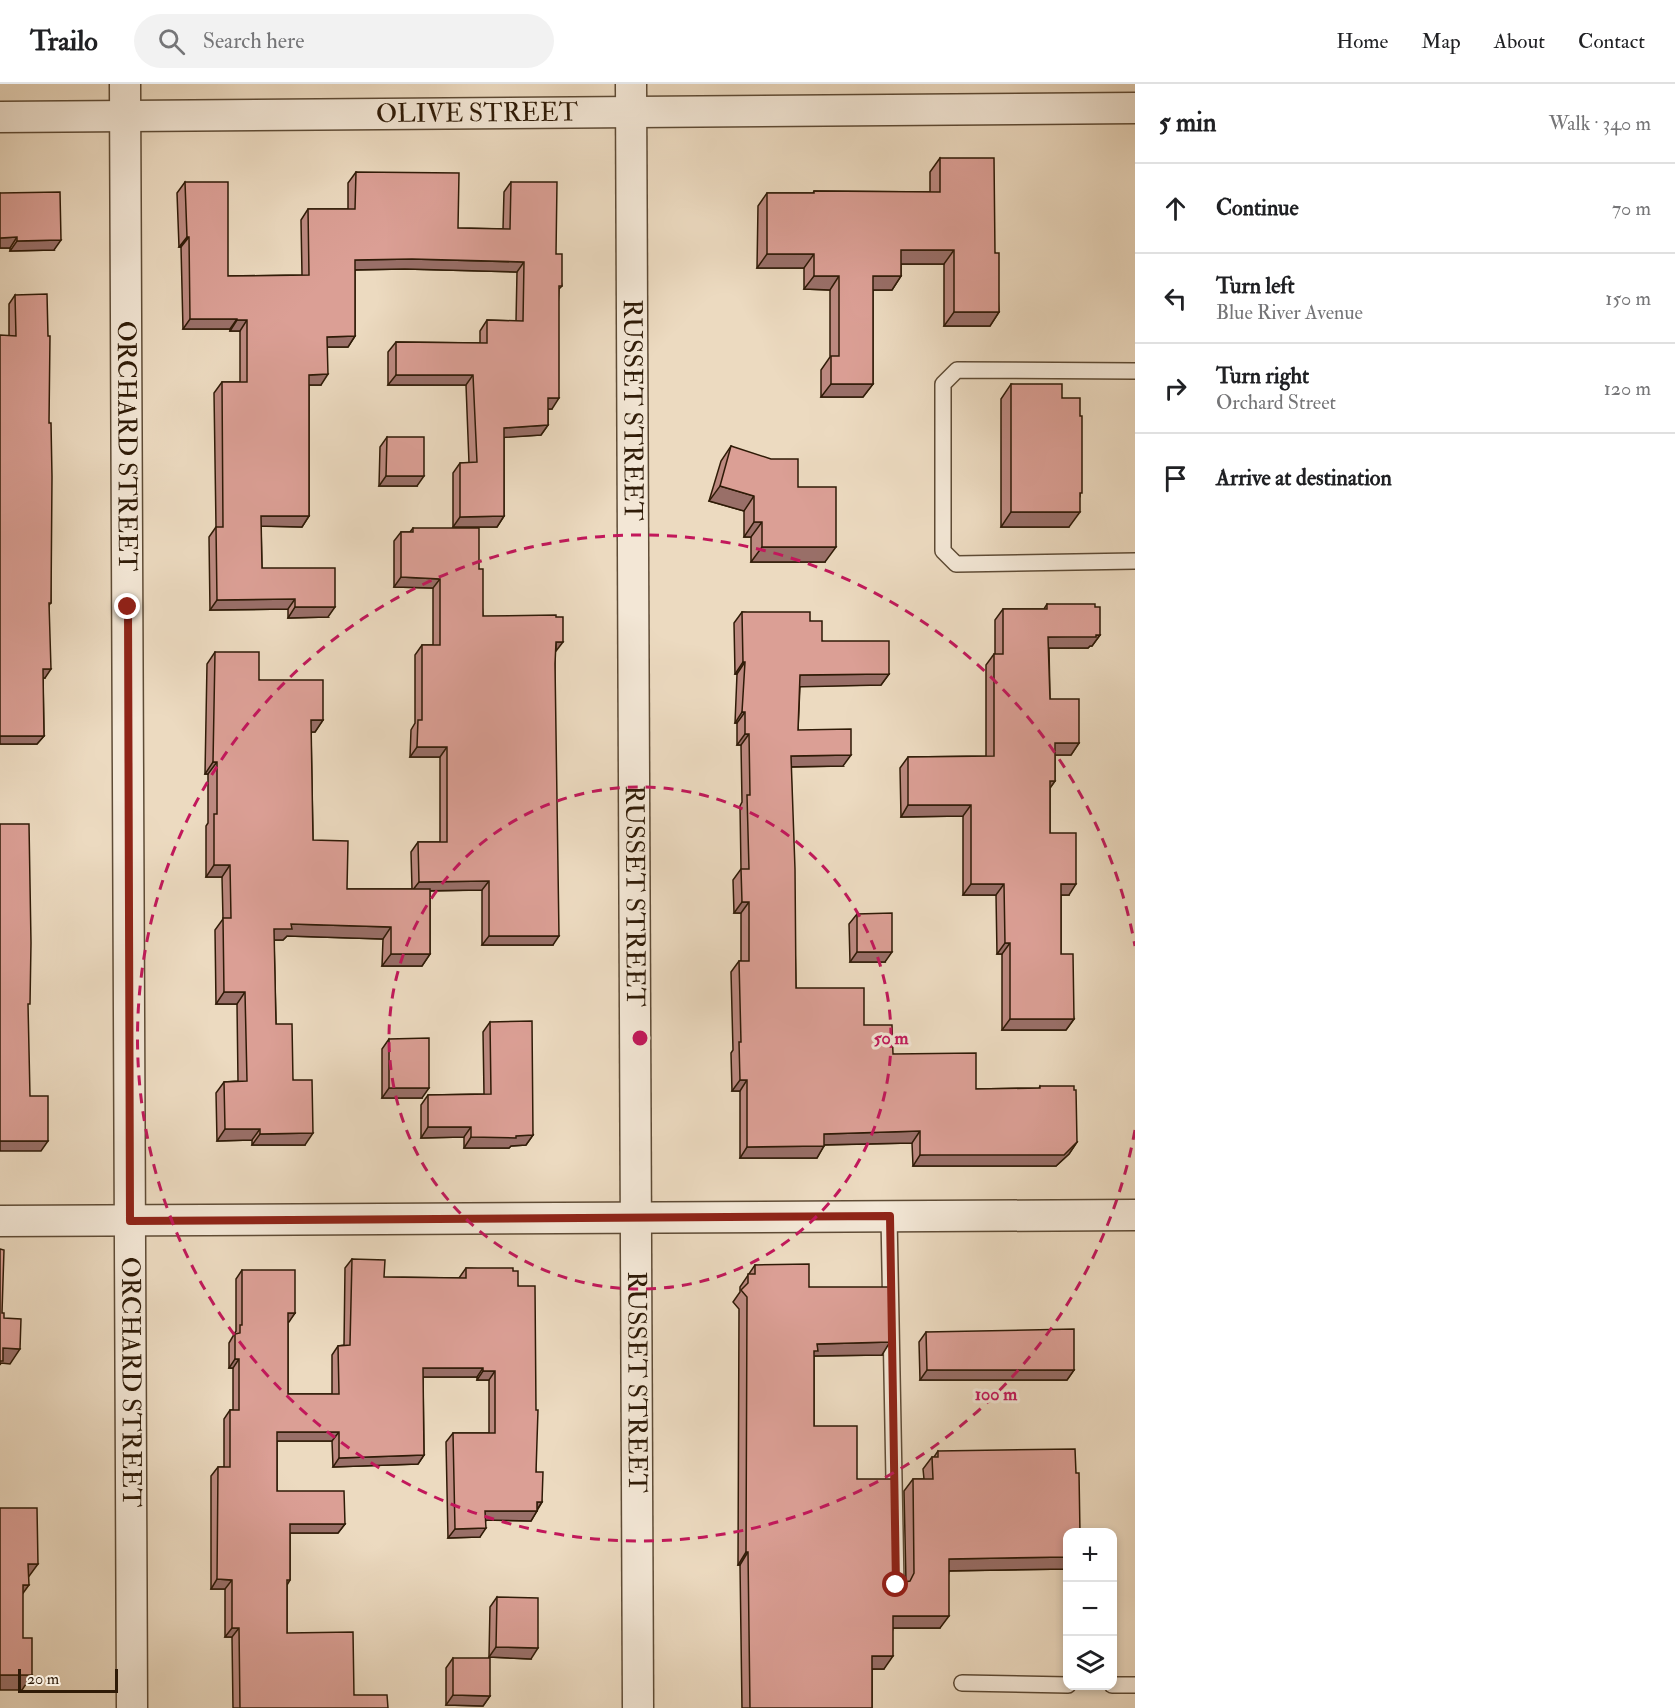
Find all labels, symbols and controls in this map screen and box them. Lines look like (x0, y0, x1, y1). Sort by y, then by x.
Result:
search box (134, 14, 554, 68)
text: Trailo (30, 24, 98, 59)
icon: search (155, 25, 188, 58)
text: Search here (203, 27, 304, 55)
text: Home (1336, 28, 1388, 55)
text: Map (1421, 28, 1461, 55)
text: About (1494, 28, 1545, 55)
text: Contact (1578, 28, 1645, 55)
street label: OLIVE STREET (376, 96, 578, 130)
text: 5 min (1159, 107, 1216, 139)
text: Walk · 340 m (1549, 111, 1651, 136)
icon: ahead (1159, 192, 1192, 225)
text: Continue (1216, 194, 1299, 222)
text: 70 m (1612, 196, 1651, 221)
text: Turn left (1216, 272, 1295, 300)
icon: left (1159, 282, 1192, 315)
text: 150 m (1605, 286, 1651, 311)
street label: RUSSET STREET (616, 299, 649, 521)
text: Blue River Avenue (1216, 300, 1363, 325)
street label: ORCHARD STREET (110, 321, 143, 571)
text: Turn right (1216, 362, 1309, 390)
icon: right (1159, 372, 1192, 405)
text: 120 m (1604, 376, 1651, 401)
text: Orchard Street (1216, 390, 1336, 415)
icon: arrive (1159, 462, 1192, 495)
text: Arrive at destination (1216, 464, 1392, 492)
route end (114, 593, 140, 619)
street label: RUSSET STREET (618, 785, 651, 1007)
text: 50 m (874, 1027, 909, 1050)
centre of rings (630, 1028, 650, 1048)
street label: ORCHARD STREET (114, 1257, 147, 1507)
street label: RUSSET STREET (620, 1271, 653, 1493)
text: 100 m (975, 1383, 1018, 1406)
map controls (1063, 1528, 1117, 1690)
button: + (1063, 1528, 1117, 1582)
route start (882, 1571, 908, 1597)
button: − (1063, 1582, 1117, 1636)
button: layers (1063, 1636, 1117, 1690)
scale bar (18, 1666, 118, 1694)
text: 20 m (27, 1669, 59, 1689)

